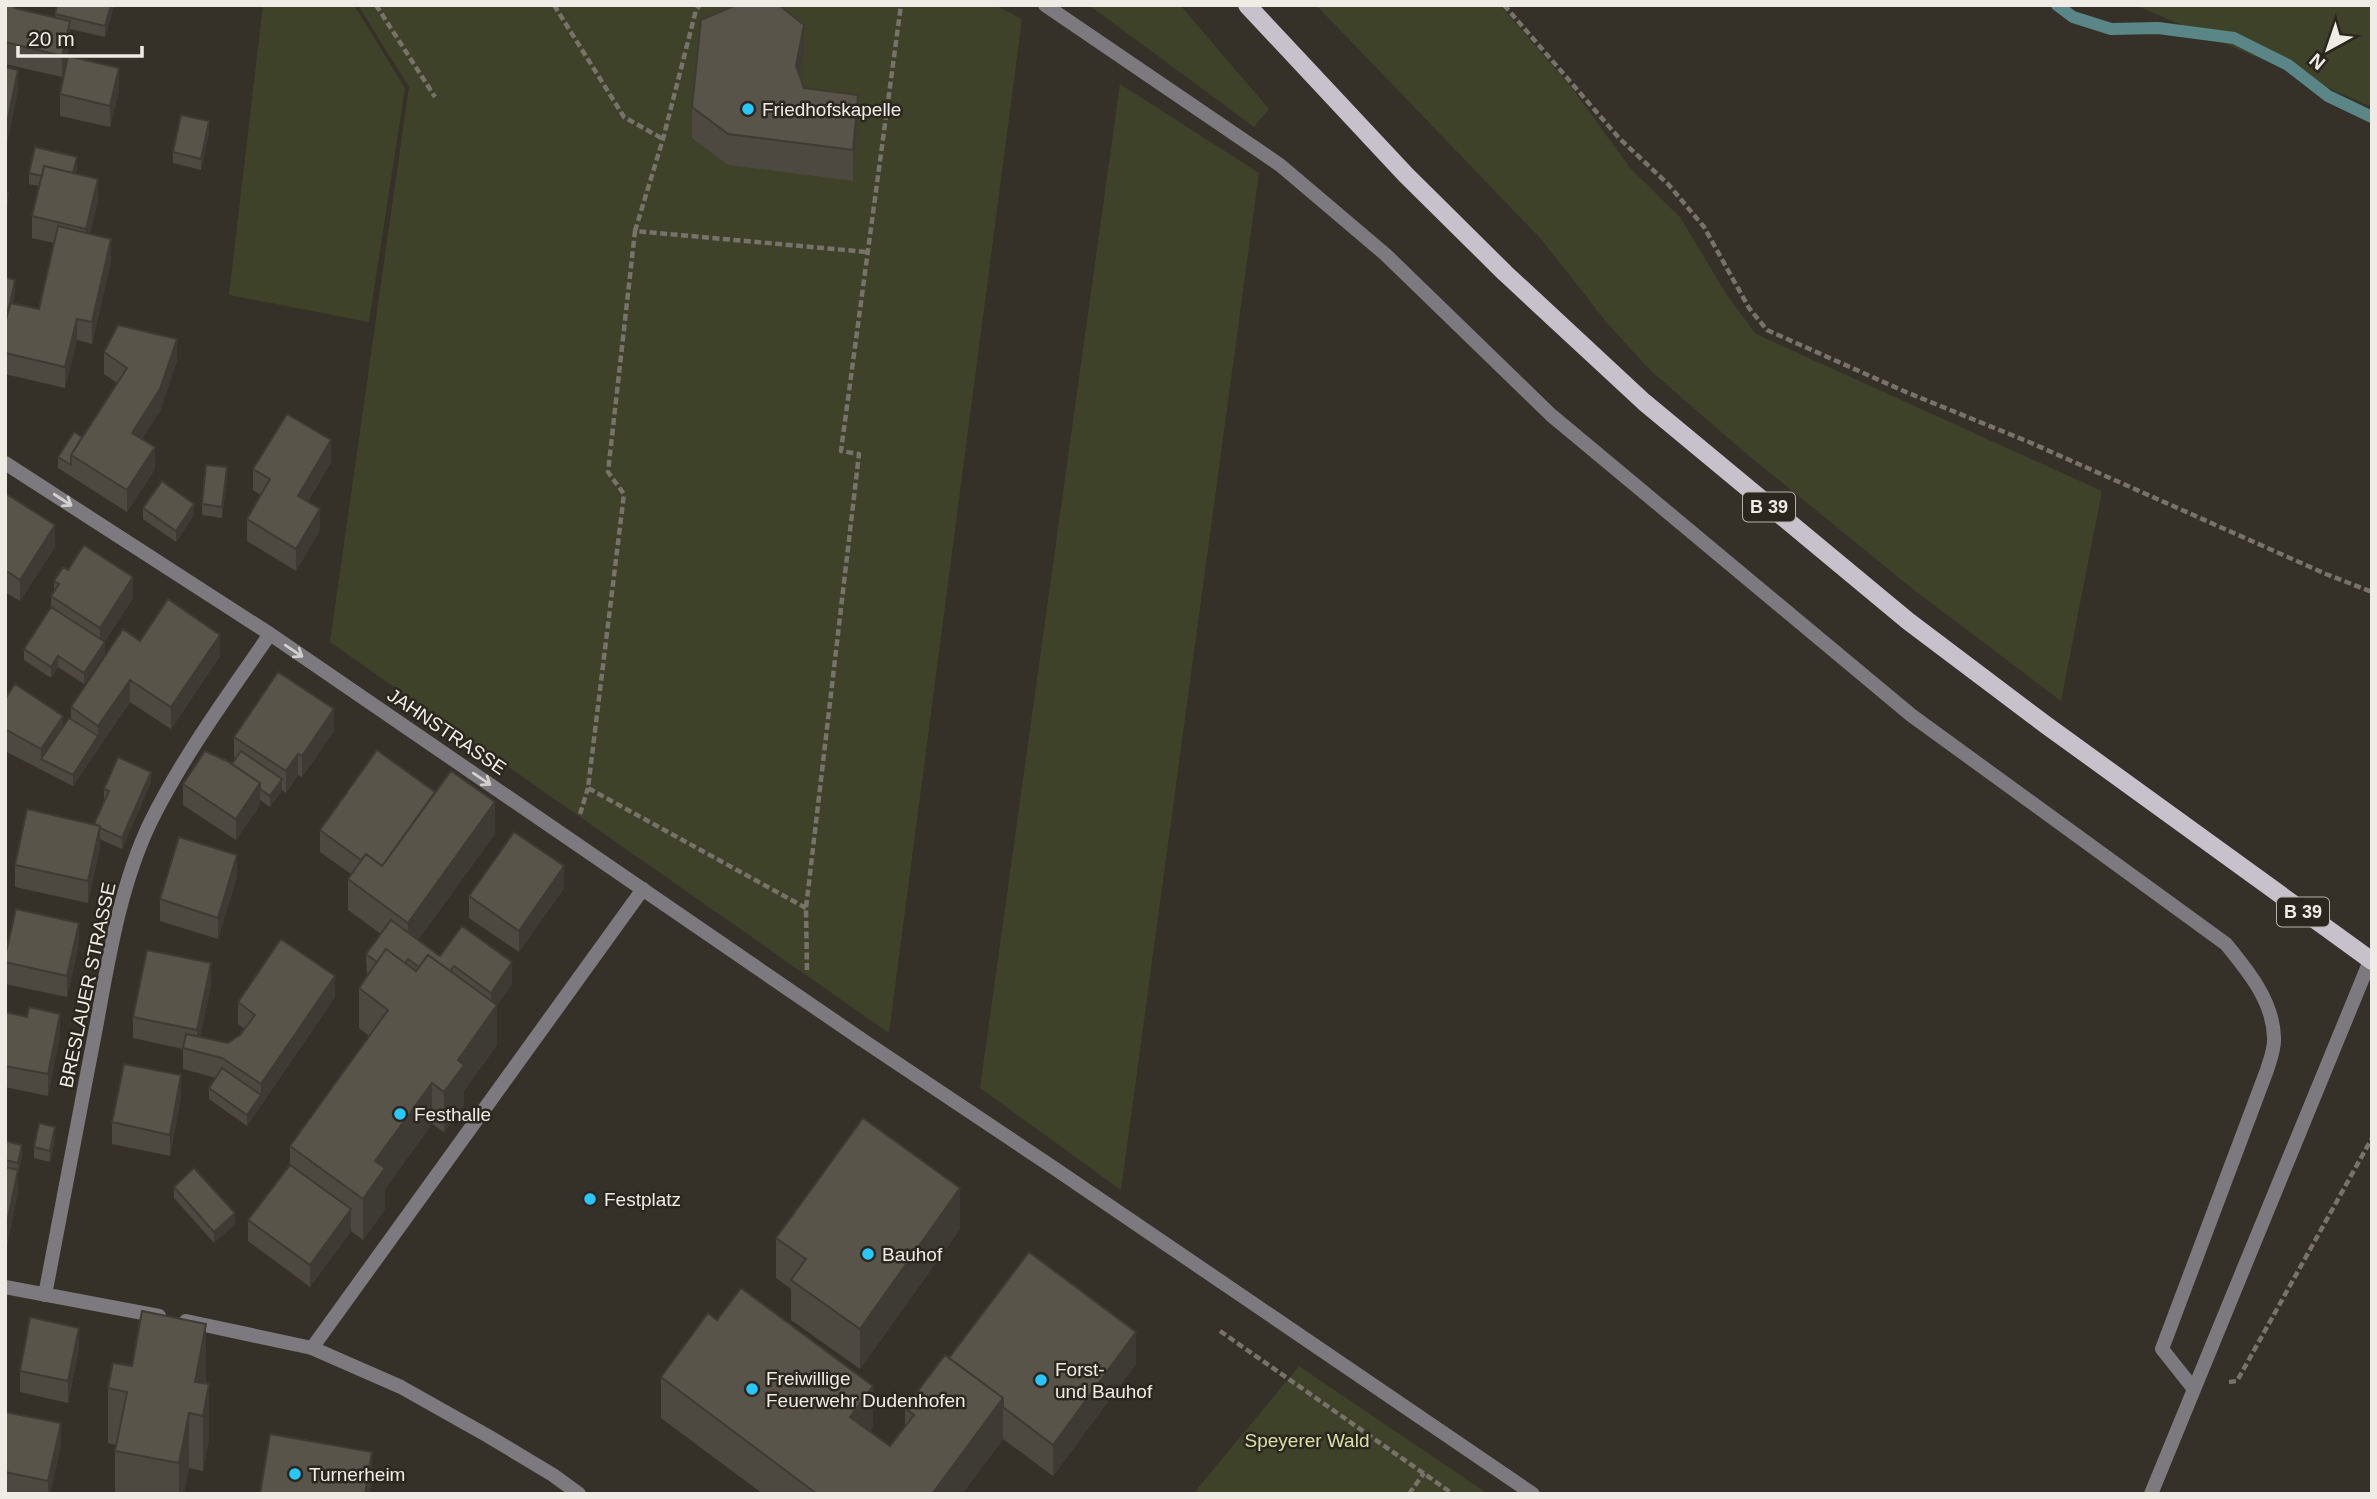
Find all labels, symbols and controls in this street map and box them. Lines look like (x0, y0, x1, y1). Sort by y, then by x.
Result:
scale bar (18, 14, 142, 58)
north arrow (2293, 14, 2363, 84)
text: 20 m (28, 27, 75, 50)
text: N (2305, 49, 2329, 74)
place label: Friedhofskapelle (762, 99, 901, 120)
marker: Friedhofskapelle (740, 101, 756, 117)
road number: B 39 (1743, 492, 1795, 522)
one-way arrow (52, 493, 72, 507)
one-way arrow (284, 644, 304, 658)
street label: JAHNSTRASSE (384, 684, 510, 779)
one-way arrow (472, 772, 492, 786)
street label: BRESLAUER STRASSE (55, 881, 119, 1090)
road number: B 39 (2277, 897, 2329, 926)
place label: Festhalle (414, 1104, 491, 1125)
marker: Festhalle (392, 1106, 408, 1122)
place label: Festplatz (604, 1189, 681, 1210)
marker: Festplatz (582, 1191, 598, 1207)
place label: Bauhof (882, 1244, 943, 1265)
marker: Bauhof (860, 1246, 876, 1262)
place label: Forst- und Bauhof (1055, 1359, 1153, 1402)
place label: Freiwillige Feuerwehr Dudenhofen (766, 1368, 966, 1411)
marker: Forst- und Bauhof (1033, 1372, 1049, 1388)
marker: Freiwillige Feuerwehr Dudenhofen (744, 1381, 760, 1397)
park label: Speyerer Wald (1245, 1430, 1369, 1451)
place label: Turnerheim (309, 1464, 405, 1485)
marker: Turnerheim (287, 1466, 303, 1482)

